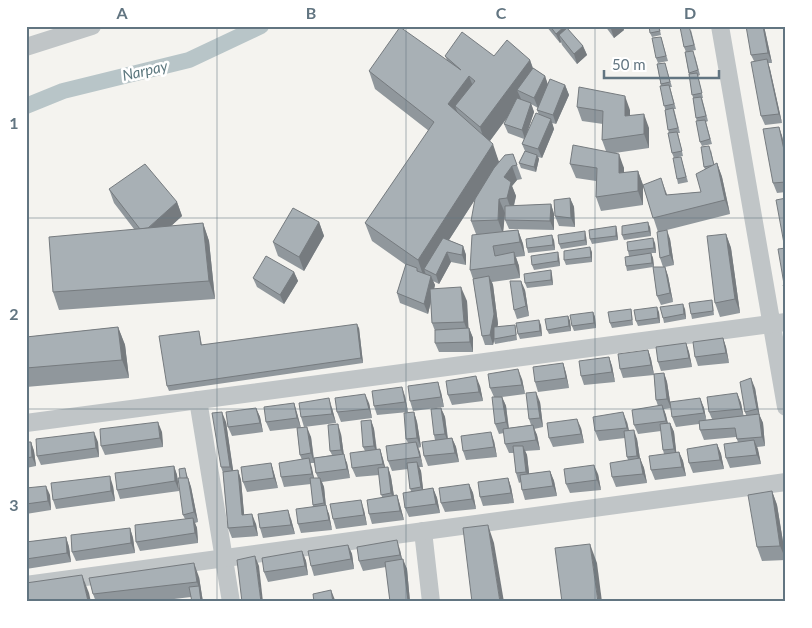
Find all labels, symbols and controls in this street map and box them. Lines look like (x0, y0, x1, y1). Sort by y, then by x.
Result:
text: A (115, 3, 128, 22)
text: B (306, 3, 316, 22)
text: C (496, 3, 507, 22)
text: D (684, 3, 696, 22)
scale bar (604, 48, 720, 80)
text: 50 m (612, 55, 646, 73)
water label: Narpay (120, 56, 170, 84)
text: 1 (9, 113, 19, 132)
text: 2 (9, 304, 19, 323)
text: 3 (9, 495, 19, 514)

